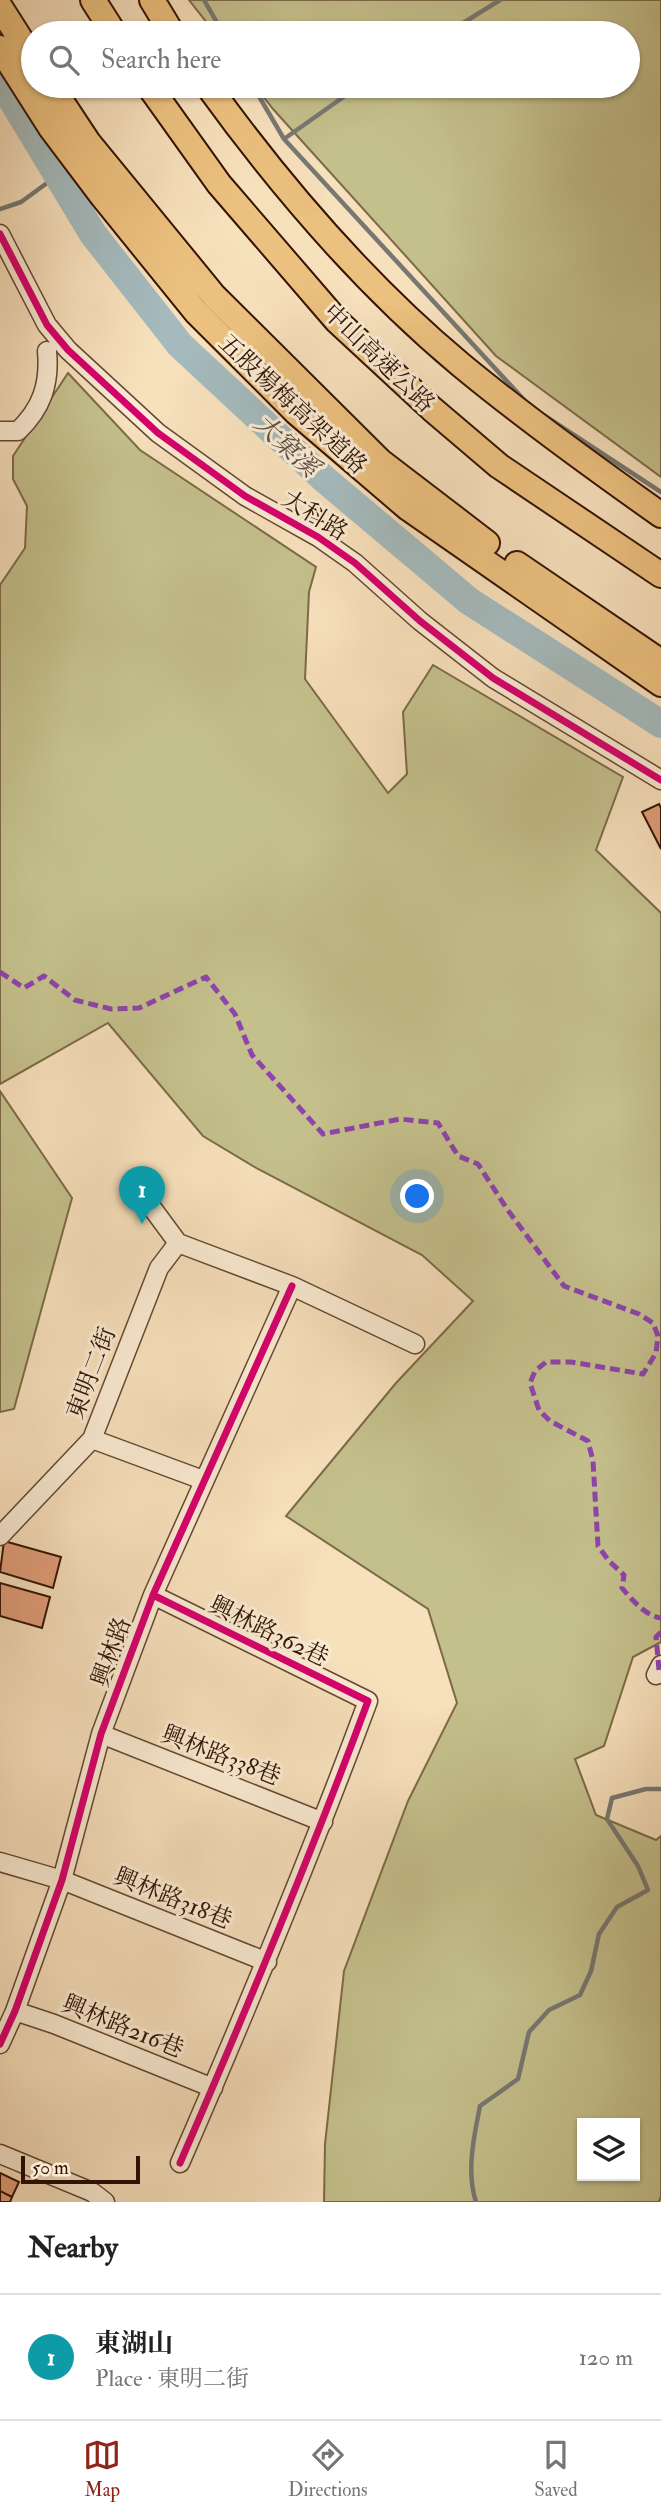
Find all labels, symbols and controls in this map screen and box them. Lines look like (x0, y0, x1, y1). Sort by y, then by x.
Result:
search box (21, 21, 640, 98)
icon: search (45, 41, 83, 79)
text: Search here (101, 44, 221, 76)
street label: 中山高速公路 (316, 297, 441, 420)
street label: 五股楊梅高架道路 (212, 328, 373, 481)
water label: 大窠溪 (247, 407, 328, 486)
street label: 大科路 (276, 483, 353, 548)
pin: 1 (119, 1166, 165, 1224)
your location (400, 1179, 434, 1213)
street label: 東明二街 (60, 1323, 123, 1424)
street label: 興林路362巷 (204, 1589, 334, 1674)
street label: 興林路 (85, 1613, 138, 1691)
street label: 興林路338巷 (157, 1718, 285, 1792)
street label: 興林路318巷 (109, 1861, 237, 1936)
street label: 興林路216巷 (57, 1988, 188, 2065)
map controls (577, 2118, 640, 2181)
button: layers (577, 2118, 640, 2181)
scale bar (21, 2153, 140, 2185)
text: 50 m (32, 2156, 69, 2180)
text: Nearby (28, 2229, 118, 2266)
text: 東湖山 (95, 2328, 173, 2360)
text: 1 (47, 2343, 55, 2372)
text: 120 m (579, 2343, 633, 2372)
text: Place · 東明二街 (95, 2364, 249, 2393)
tab: Map (83, 2436, 121, 2502)
tab: Directions (288, 2436, 368, 2502)
tab: Saved (534, 2436, 578, 2502)

